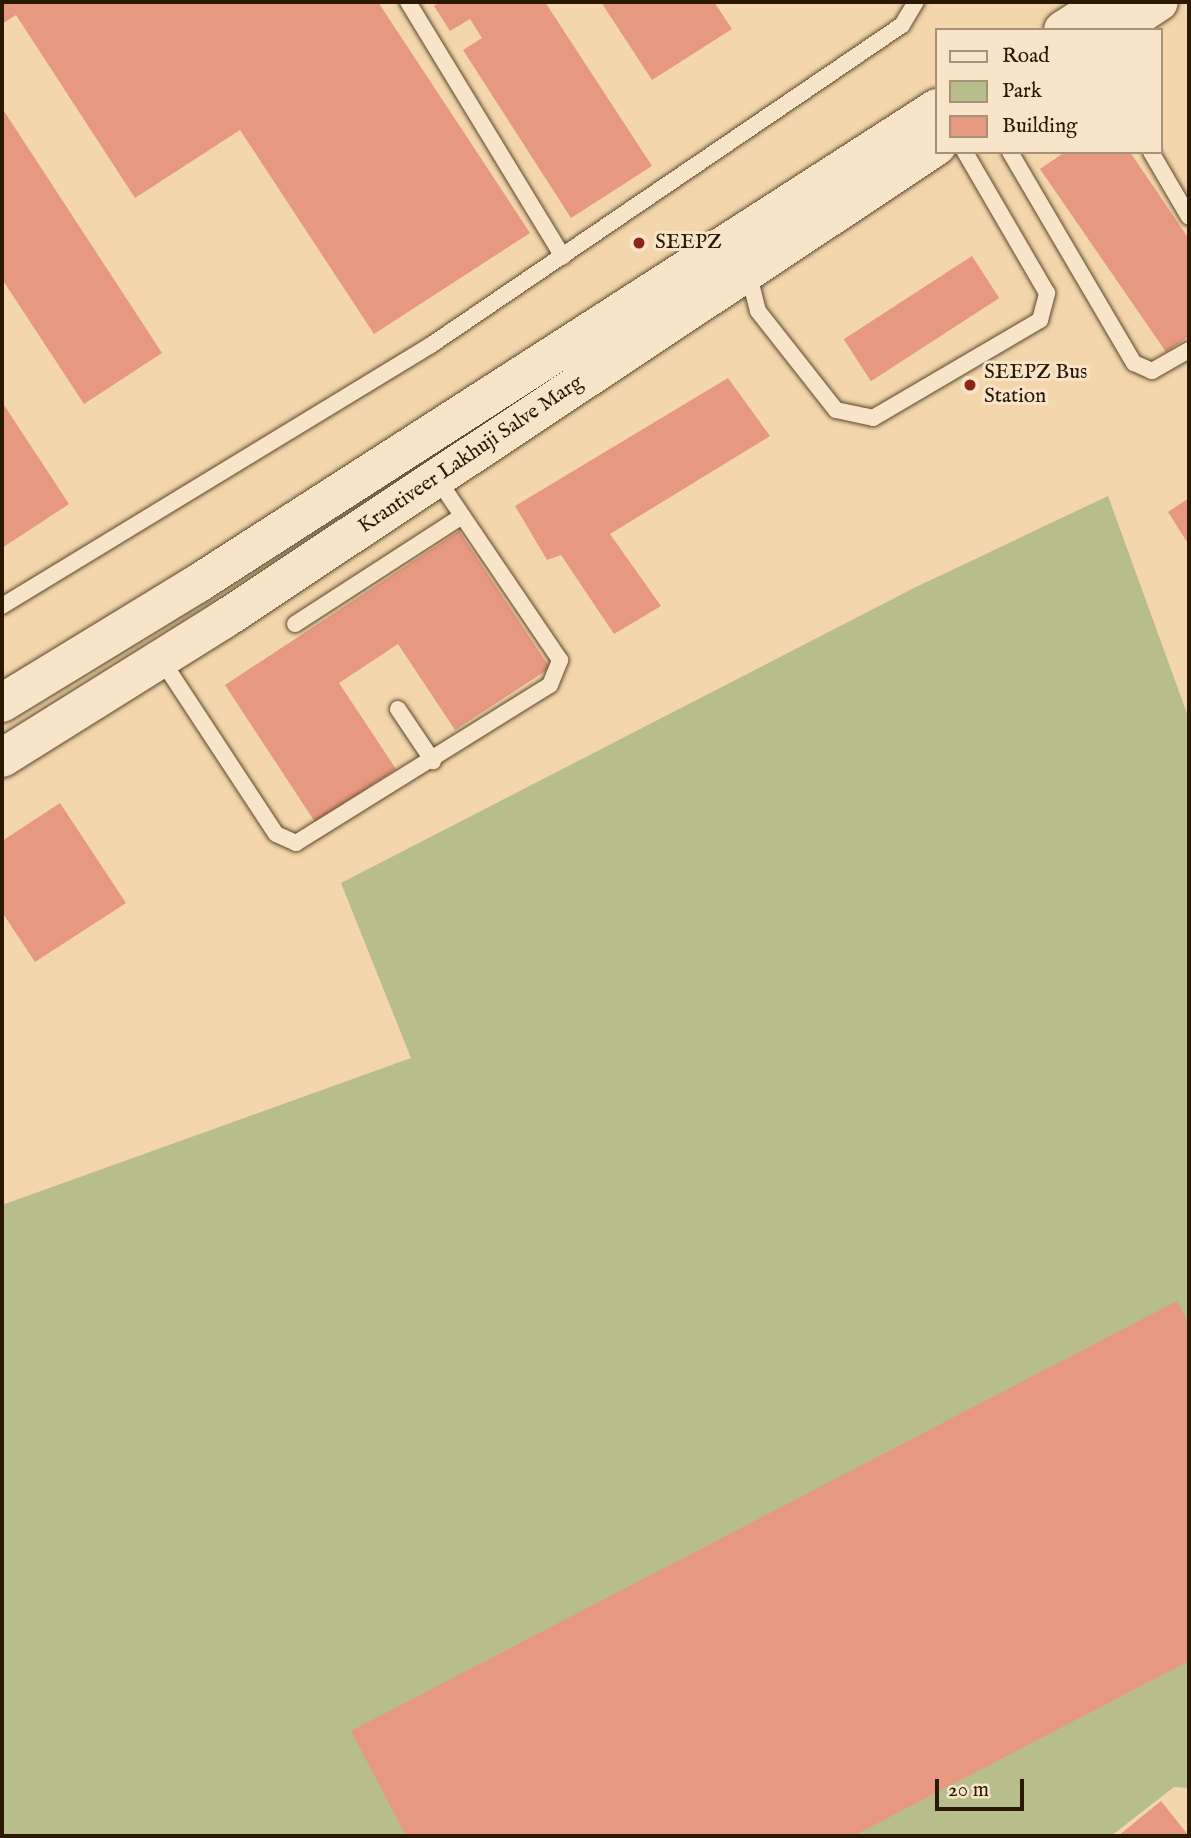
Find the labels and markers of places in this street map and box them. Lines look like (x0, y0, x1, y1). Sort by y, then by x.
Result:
place label: SEEPZ (655, 230, 722, 256)
marker: SEEPZ (629, 233, 649, 253)
place label: SEEPZ Bus Station (984, 360, 1087, 410)
marker: SEEPZ Bus Station (962, 377, 978, 393)

